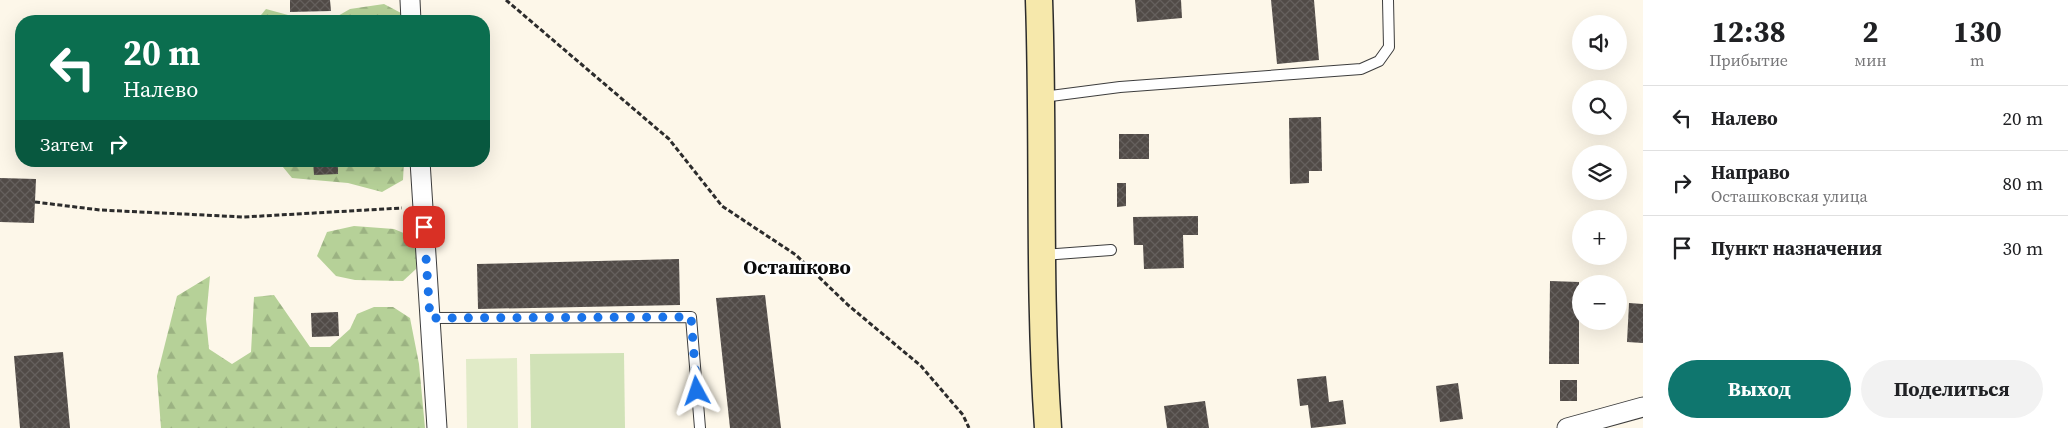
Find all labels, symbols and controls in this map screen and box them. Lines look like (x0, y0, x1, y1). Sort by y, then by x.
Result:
text: 12:38 (1712, 11, 1786, 52)
text: 2 (1862, 11, 1879, 52)
text: 130 (1953, 11, 2002, 52)
map controls (1572, 15, 1627, 330)
button: sound (1572, 15, 1627, 70)
text: 20 m (123, 29, 200, 77)
icon: left (40, 35, 105, 100)
text: Прибытие (1709, 49, 1788, 71)
text: мин (1854, 49, 1887, 71)
text: m (1970, 49, 1984, 71)
text: Налево (123, 74, 198, 104)
button: search (1572, 80, 1627, 135)
icon: left (1668, 104, 1696, 132)
text: Налево (1711, 105, 1778, 131)
text: 20 m (2002, 105, 2043, 131)
icon: right (104, 130, 132, 158)
text: Затем (40, 131, 94, 157)
button: layers (1572, 145, 1627, 200)
text: Направо (1711, 159, 1790, 185)
icon: right (1668, 169, 1696, 197)
text: 80 m (2002, 170, 2043, 196)
text: Осташковская улица (1711, 185, 1868, 207)
pin (403, 206, 445, 248)
button: + (1572, 210, 1627, 265)
icon: arrive (410, 213, 438, 241)
icon: arrive (1668, 234, 1696, 262)
text: Пункт назначения (1711, 235, 1882, 261)
text: 30 m (2002, 235, 2043, 261)
district label: Осташково (743, 253, 851, 281)
button: − (1572, 275, 1627, 330)
button: Выход (1668, 360, 1851, 418)
button: Поделиться (1861, 360, 2043, 418)
position arrow (670, 364, 722, 416)

